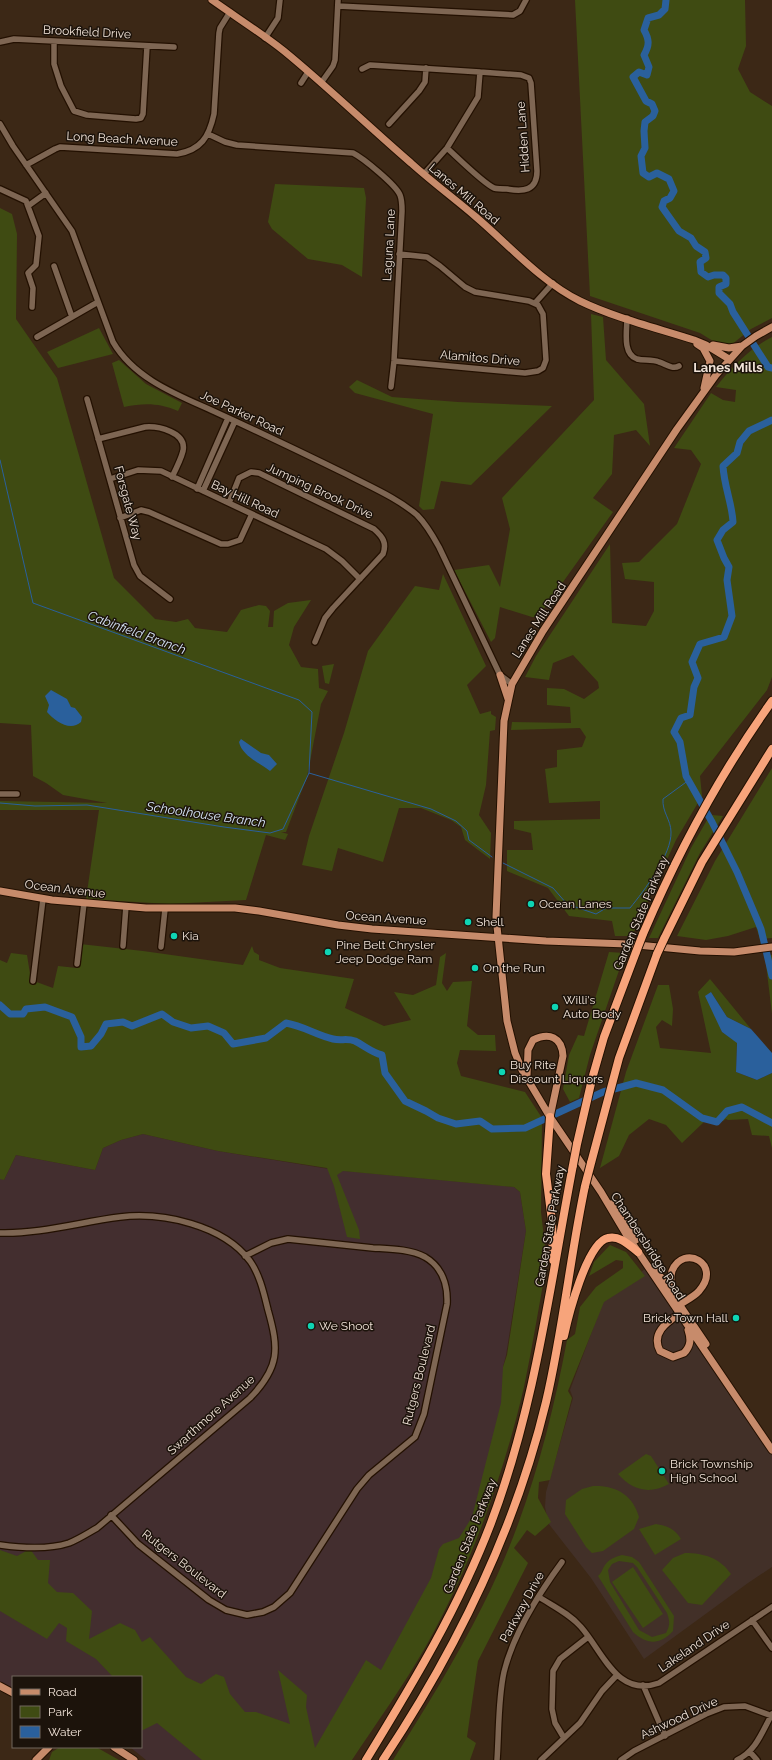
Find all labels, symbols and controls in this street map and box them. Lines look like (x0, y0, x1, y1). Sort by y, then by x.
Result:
street label: Brookfield Drive (43, 23, 131, 41)
street label: Hidden Lane (514, 101, 532, 173)
street label: Long Beach Avenue (66, 129, 178, 149)
street label: Lanes Mill Road (426, 160, 502, 228)
street label: Laguna Lane (380, 209, 398, 281)
street label: Alamitos Drive (439, 348, 521, 368)
district label: Lanes Mills (693, 360, 763, 375)
street label: Joe Parker Road (198, 388, 286, 438)
street label: Jumping Brook Drive (265, 460, 375, 522)
street label: Forsgate Way (111, 464, 145, 542)
street label: Bay Hill Road (209, 477, 281, 521)
street label: Lanes Mill Road (509, 579, 569, 661)
water label: Cabinfield Branch (86, 608, 188, 657)
water label: Schoolhouse Branch (144, 799, 266, 830)
street label: Garden State Parkway (611, 853, 672, 972)
street label: Ocean Avenue (24, 877, 106, 901)
place label: Ocean Lanes (539, 897, 612, 911)
marker: Ocean Lanes (526, 899, 536, 909)
street label: Ocean Avenue (345, 908, 427, 928)
place label: Shell (476, 915, 505, 929)
marker: Shell (463, 917, 473, 927)
place label: Kia (182, 929, 199, 943)
marker: Kia (169, 931, 179, 941)
place label: Pine Belt Chrysler Jeep Dodge Ram (336, 938, 435, 966)
marker: Pine Belt Chrysler Jeep Dodge Ram (323, 947, 333, 957)
place label: On the Run (483, 961, 545, 975)
marker: On the Run (470, 963, 480, 973)
place label: Willi's Auto Body (563, 993, 622, 1021)
marker: Willi's Auto Body (550, 1002, 560, 1012)
place label: Buy Rite Discount Liquors (510, 1058, 603, 1086)
marker: Buy Rite Discount Liquors (497, 1067, 507, 1077)
street label: Garden State Parkway (532, 1164, 568, 1287)
street label: Chambersbridge Road (608, 1190, 688, 1302)
place label: Brick Town Hall (643, 1311, 729, 1325)
marker: Brick Town Hall (731, 1313, 741, 1323)
place label: We Shoot (319, 1319, 373, 1333)
marker: We Shoot (306, 1321, 316, 1331)
street label: Rutgers Boulevard (400, 1323, 438, 1427)
street label: Swarthmore Avenue (165, 1372, 257, 1458)
place label: Brick Township High School (670, 1457, 753, 1485)
marker: Brick Township High School (657, 1466, 667, 1476)
street label: Garden State Parkway (441, 1476, 500, 1595)
street label: Rutgers Boulevard (139, 1527, 229, 1601)
street label: Parkway Drive (497, 1569, 547, 1645)
street label: Lakeland Drive (656, 1617, 732, 1675)
legend (12, 1676, 142, 1748)
text: Road (48, 1685, 77, 1699)
street label: Ashwood Drive (638, 1694, 720, 1742)
text: Park (48, 1705, 73, 1719)
text: Water (48, 1725, 82, 1739)

